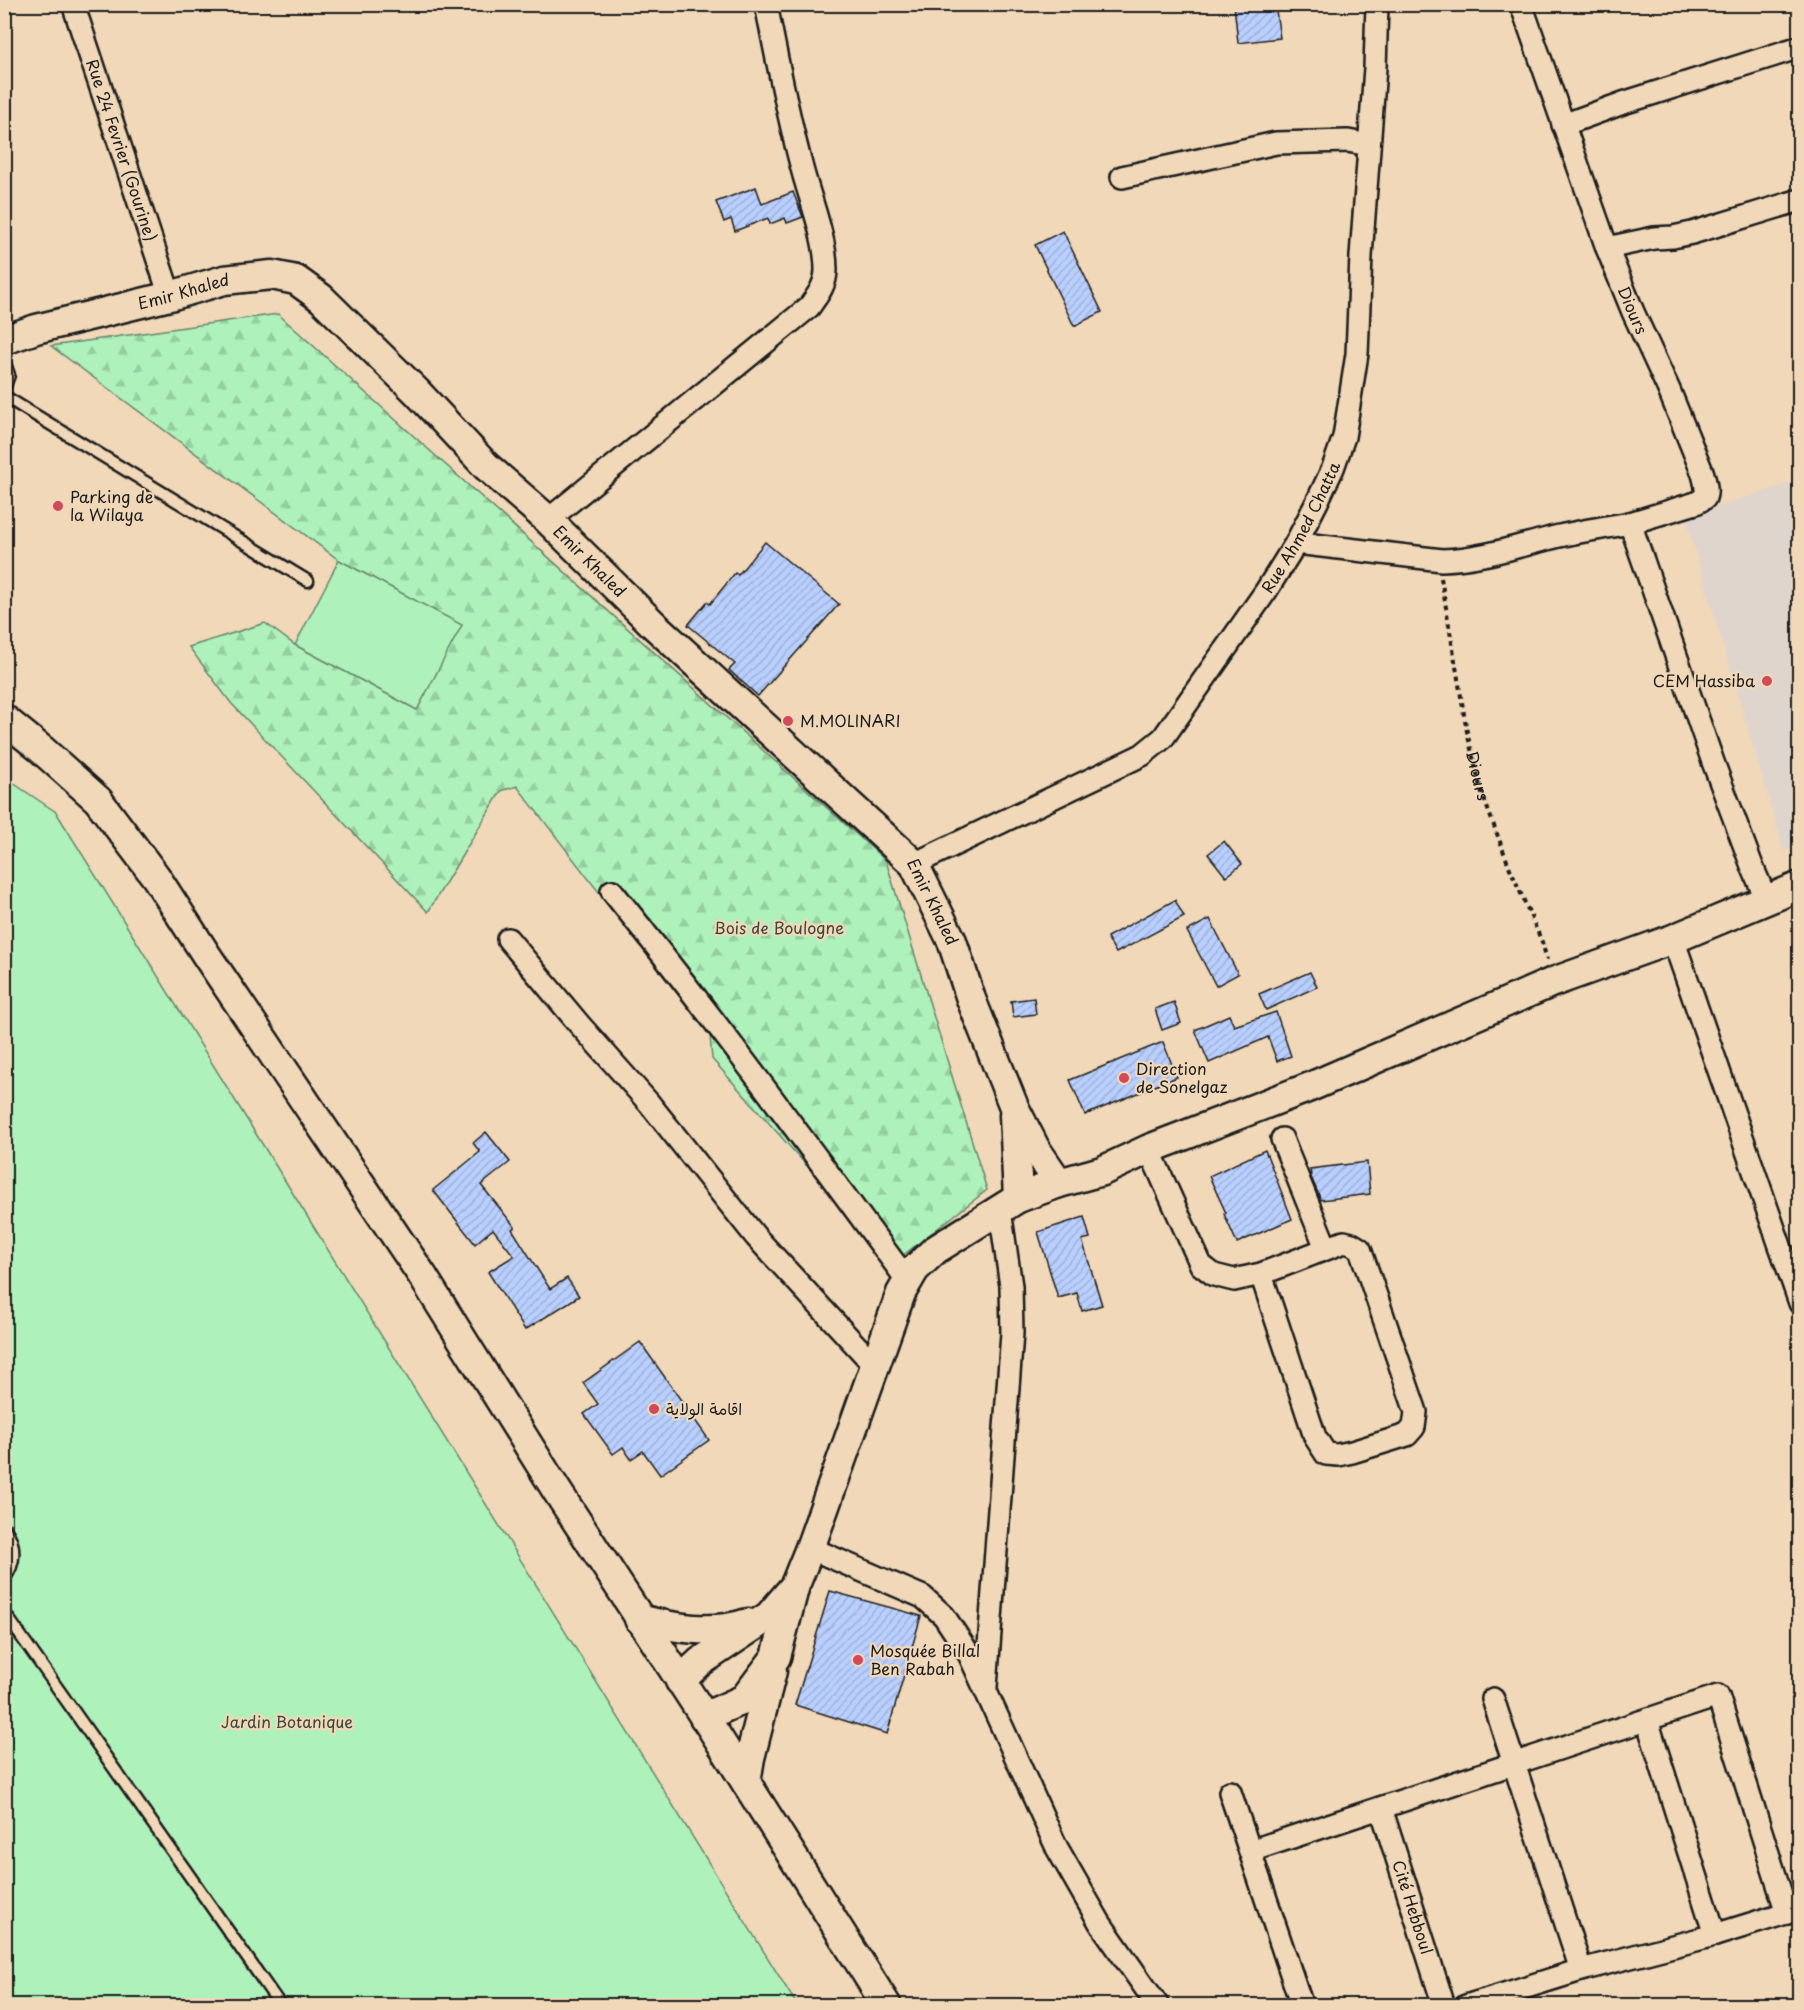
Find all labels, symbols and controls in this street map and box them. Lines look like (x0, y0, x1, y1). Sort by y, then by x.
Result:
street label: Rue 24 Fevrier (Gourine) (81, 56, 164, 244)
street label: Emir Khaled (135, 267, 230, 315)
street label: Diours (1613, 282, 1655, 338)
street label: Rue Ahmed Chatta (1255, 458, 1345, 597)
place label: Parking de la Wilaya (70, 484, 154, 526)
marker: Parking de la Wilaya (51, 499, 65, 513)
street label: Emir Khaled (548, 519, 632, 602)
place label: CEM Hassiba (1653, 668, 1755, 692)
marker: CEM Hassiba (1760, 674, 1774, 688)
place label: M.MOLINARI (800, 708, 901, 732)
marker: M.MOLINARI (781, 714, 795, 728)
street label: Diours (1461, 748, 1496, 804)
street label: Emir Khaled (902, 854, 965, 949)
park label: Bois de Boulogne (714, 915, 844, 939)
place label: Direction de Sonelgaz (1136, 1056, 1228, 1098)
marker: Direction de Sonelgaz (1117, 1071, 1131, 1085)
place label: اقامة الولاية (666, 1396, 742, 1420)
marker: اقامة الولاية (647, 1402, 661, 1416)
place label: Mosquée Billal Ben Rabah (870, 1638, 980, 1680)
marker: Mosquée Billal Ben Rabah (851, 1653, 865, 1667)
park label: Jardin Botanique (221, 1709, 353, 1733)
street label: Cité Hebboul (1387, 1857, 1440, 1957)

